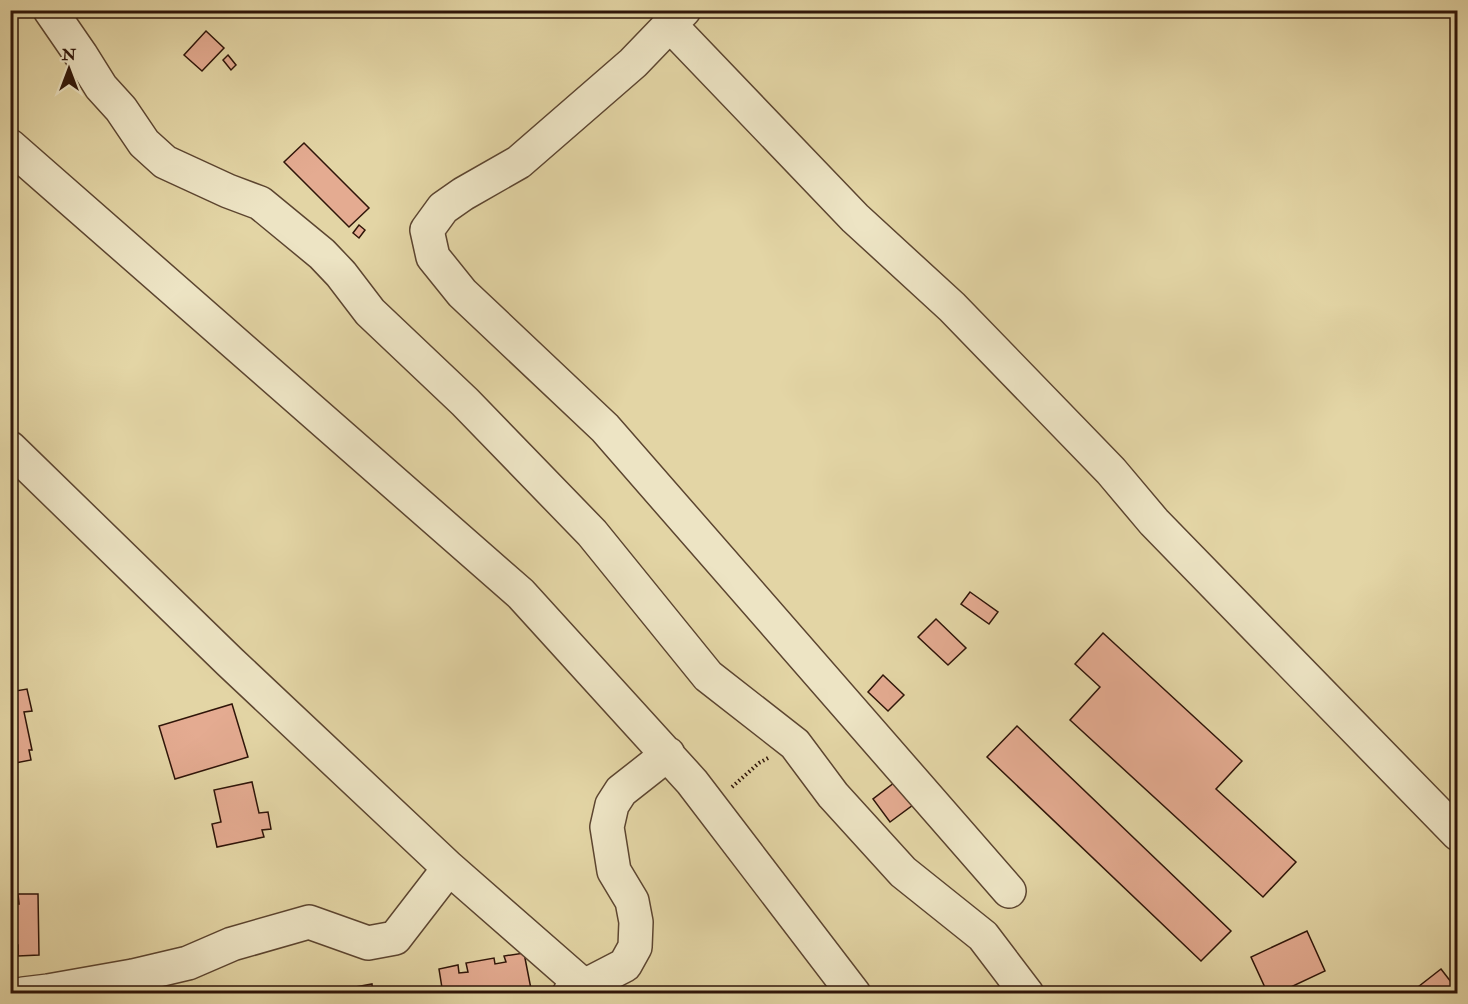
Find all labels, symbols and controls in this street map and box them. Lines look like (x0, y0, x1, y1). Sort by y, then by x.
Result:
north arrow (39, 39, 99, 99)
text: N (61, 45, 77, 65)

